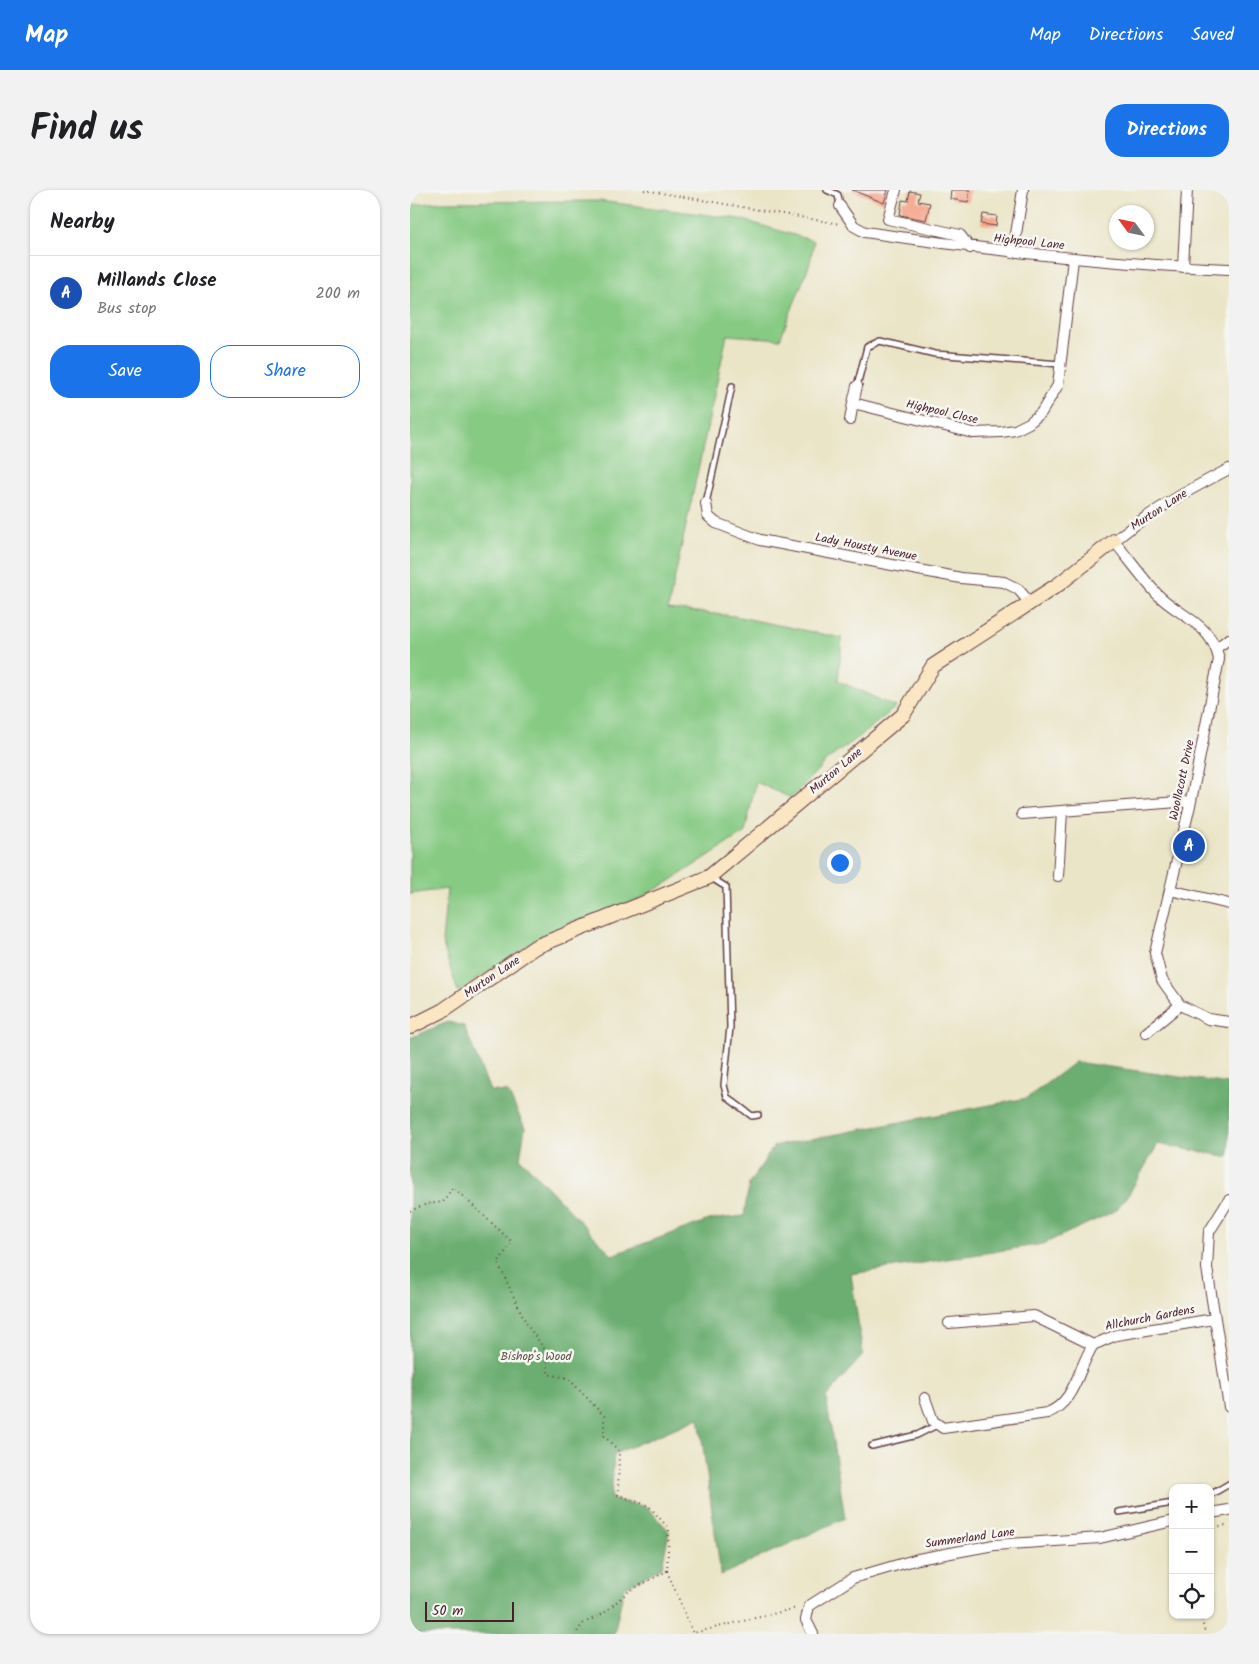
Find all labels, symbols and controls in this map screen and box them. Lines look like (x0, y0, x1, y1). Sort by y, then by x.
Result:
text: Map (25, 16, 68, 55)
text: Map (1029, 21, 1061, 50)
text: Directions (1089, 21, 1163, 50)
text: Saved (1191, 21, 1234, 50)
text: Find us (30, 102, 143, 158)
button: Directions (1105, 104, 1229, 157)
north arrow (1109, 205, 1154, 250)
text: Nearby (50, 206, 115, 239)
street label: Highpool Lane (993, 229, 1066, 255)
text: Millands Close (97, 266, 217, 296)
text: A (61, 281, 71, 306)
text: 200 m (316, 281, 360, 306)
text: Bus stop (97, 296, 156, 321)
button: Save (50, 345, 200, 398)
button: Share (210, 345, 360, 398)
street label: Highpool Close (904, 394, 981, 430)
street label: Murton Lane (1127, 484, 1192, 536)
street label: Lady Housty Avenue (813, 528, 919, 566)
street label: Woollacott Drive (1164, 738, 1200, 822)
street label: Murton Lane (805, 743, 867, 799)
pin: A (1173, 827, 1205, 865)
your location (827, 850, 853, 876)
street label: Murton Lane (460, 951, 525, 1003)
street label: Allchurch Gardens (1103, 1300, 1197, 1336)
park label: Bishop's Wood (500, 1347, 573, 1366)
map controls (1169, 1484, 1214, 1619)
button: + (1169, 1484, 1214, 1529)
street label: Summerland Lane (924, 1522, 1017, 1554)
button: − (1169, 1529, 1214, 1574)
button: locate (1169, 1574, 1214, 1619)
scale bar (425, 1599, 514, 1622)
text: 50 m (432, 1600, 463, 1622)

